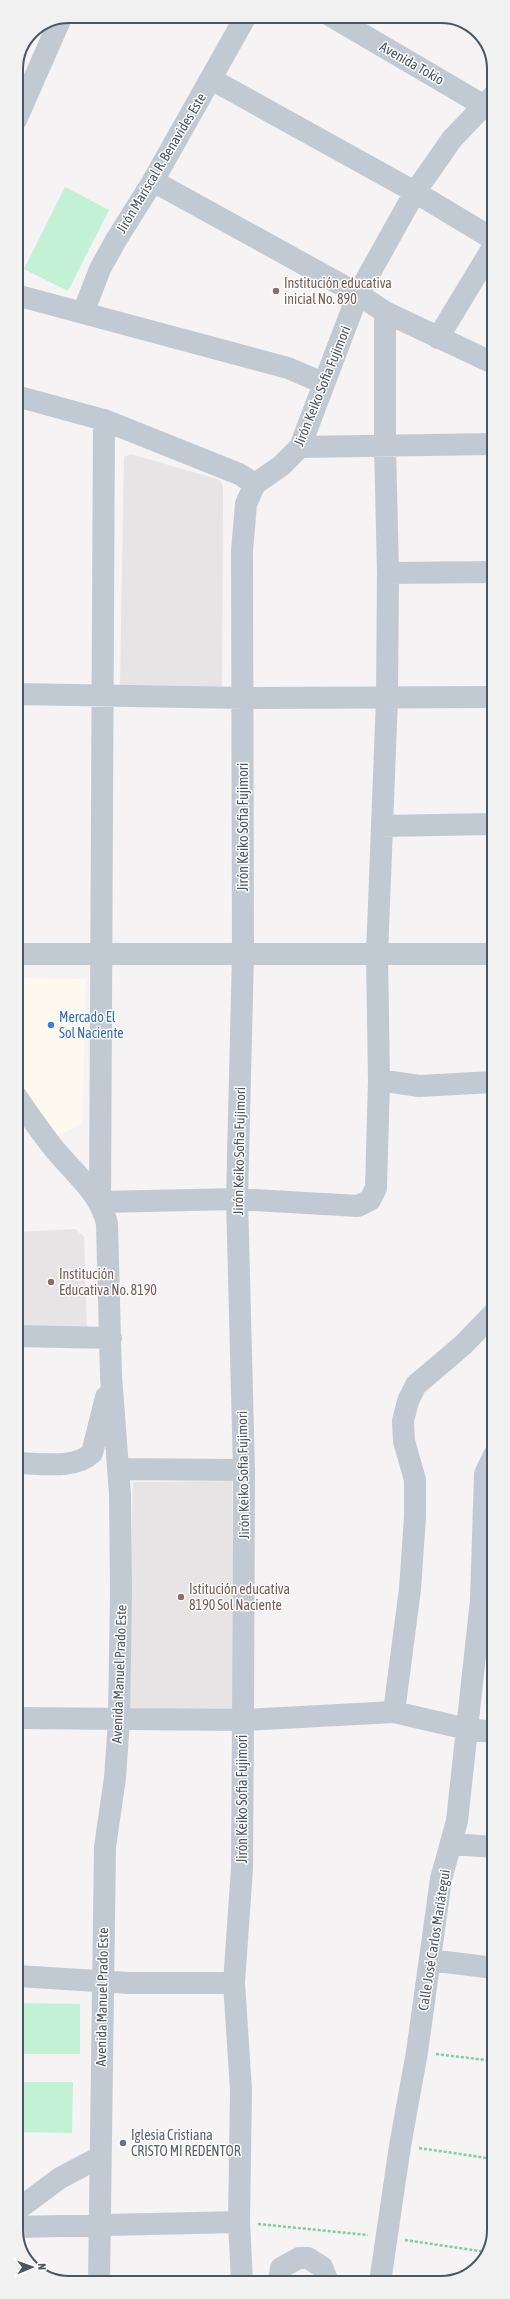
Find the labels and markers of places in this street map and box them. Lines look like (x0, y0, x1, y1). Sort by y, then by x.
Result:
place label: Institución educativa inicial No. 890 (284, 275, 392, 307)
marker: Institución educativa inicial No. 890 (271, 286, 281, 296)
place label: Mercado El Sol Naciente (59, 1009, 124, 1041)
marker: Mercado El Sol Naciente (46, 1020, 56, 1030)
place label: Institución Educativa No. 8190 (59, 1266, 157, 1298)
marker: Institución Educativa No. 8190 (46, 1277, 56, 1287)
place label: Istitución educativa 8190 Sol Naciente (189, 1581, 290, 1613)
marker: Istitución educativa 8190 Sol Naciente (176, 1592, 186, 1602)
place label: Iglesia Cristiana CRISTO MI REDENTOR (131, 2127, 241, 2159)
marker: Iglesia Cristiana CRISTO MI REDENTOR (118, 2138, 128, 2148)

